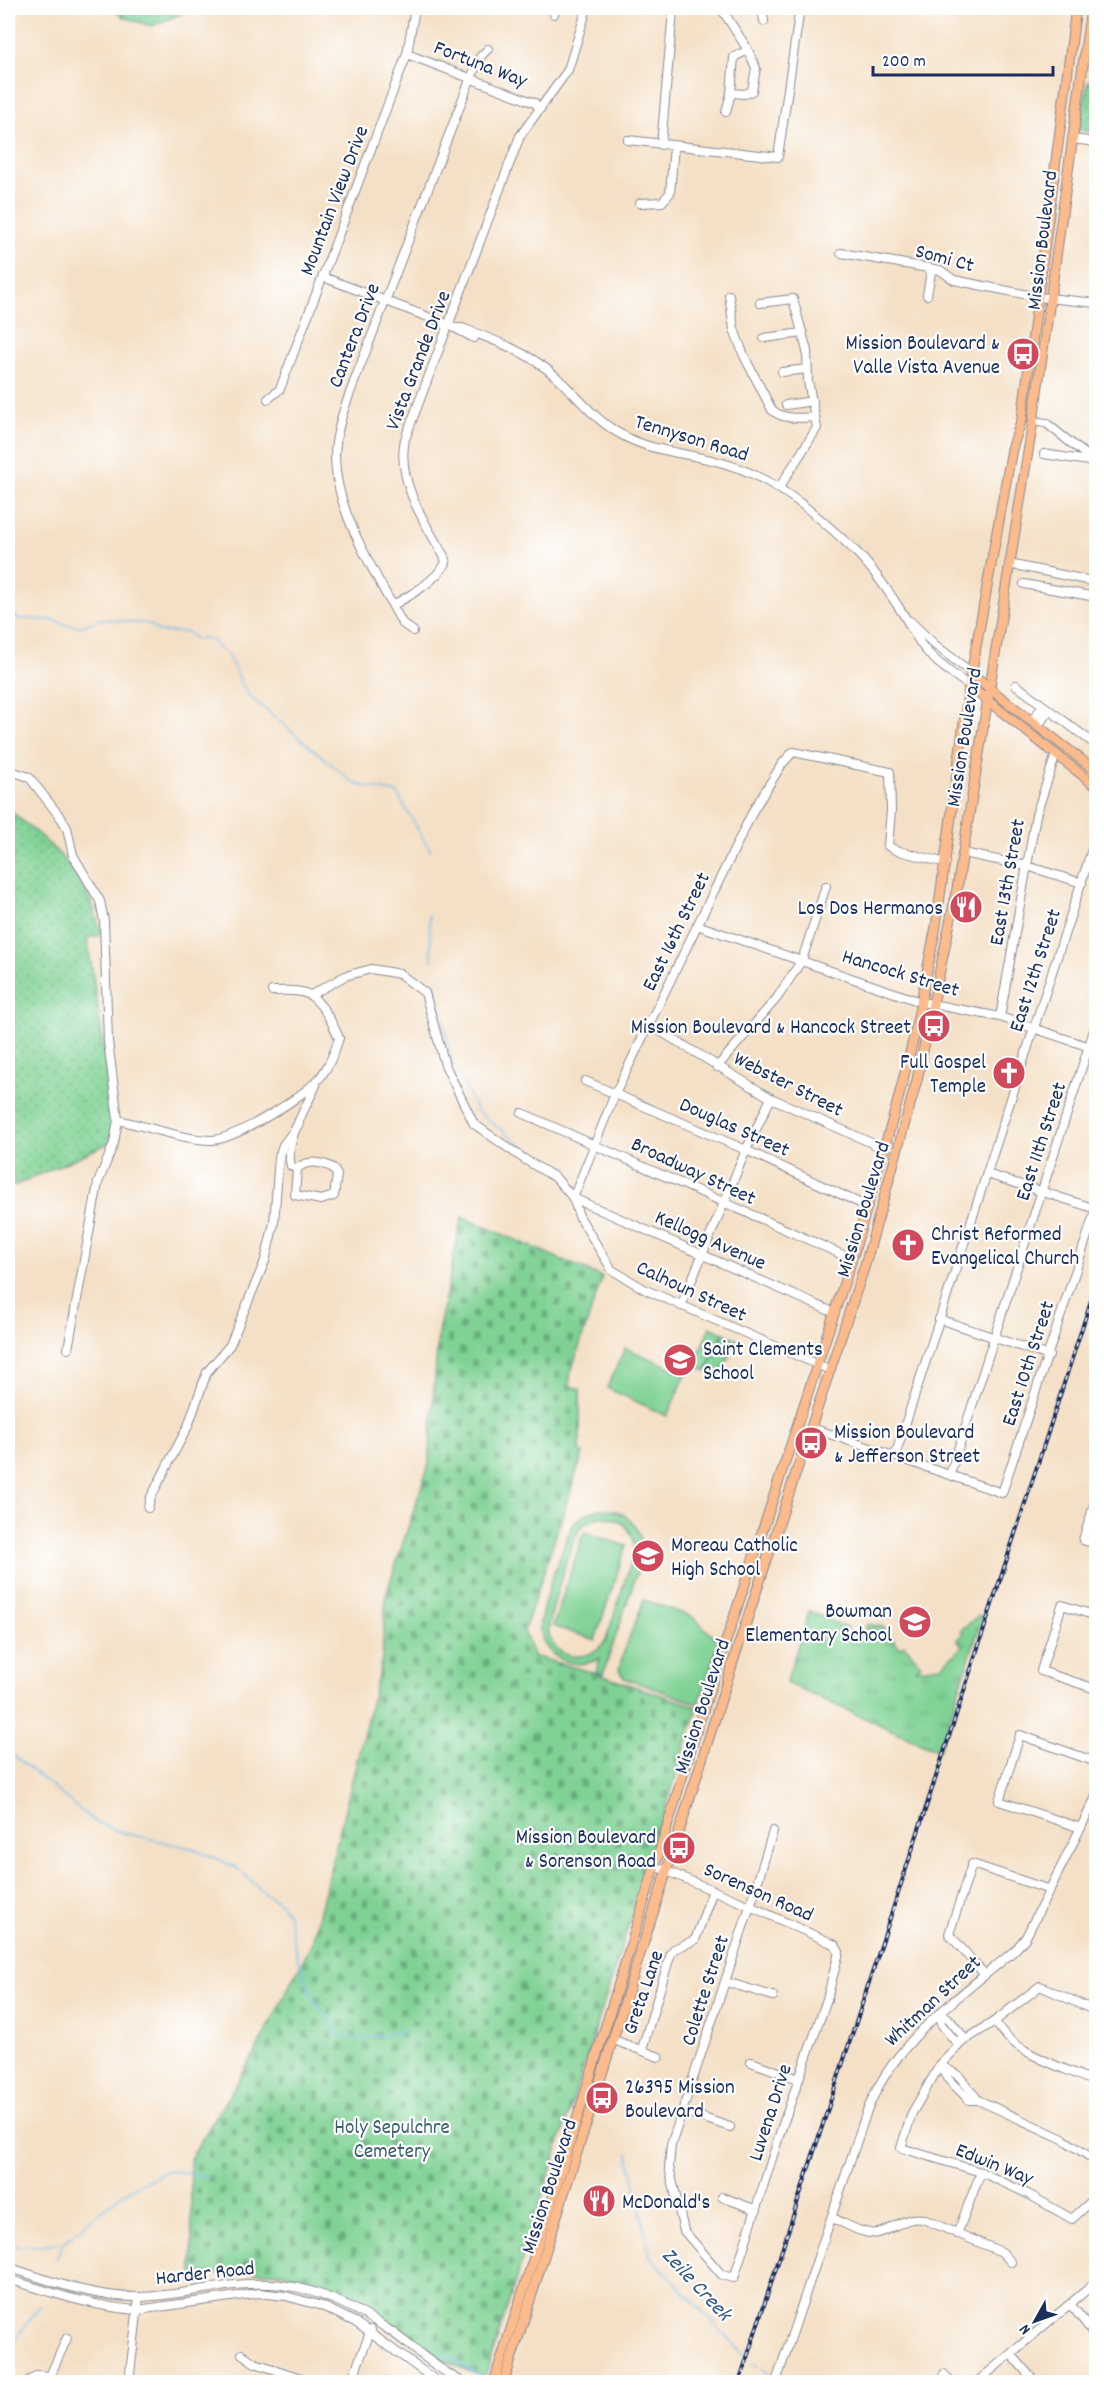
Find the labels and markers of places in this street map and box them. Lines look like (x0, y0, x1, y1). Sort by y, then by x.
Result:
place label: Mission Boulevard & Valle Vista Avenue (846, 330, 1000, 384)
bus stop icon: Mission Boulevard & Valle Vista Avenue (1005, 336, 1041, 372)
restaurant icon: Los Dos Hermanos (948, 889, 984, 925)
place label: Los Dos Hermanos (798, 895, 943, 925)
bus stop icon: Mission Boulevard & Hancock Street (916, 1008, 952, 1044)
place label: Mission Boulevard & Hancock Street (631, 1014, 911, 1044)
place label: Full Gospel Temple (900, 1049, 986, 1103)
church icon: Full Gospel Temple (991, 1055, 1027, 1091)
place label: Christ Reformed Evangelical Church (931, 1221, 1079, 1275)
church icon: Christ Reformed Evangelical Church (890, 1227, 926, 1263)
place label: Saint Clements School (703, 1336, 823, 1390)
school or university icon: Saint Clements School (662, 1342, 698, 1378)
place label: Mission Boulevard & Jefferson Street (834, 1419, 980, 1473)
bus stop icon: Mission Boulevard & Jefferson Street (793, 1425, 829, 1461)
place label: Moreau Catholic High School (671, 1532, 798, 1586)
school or university icon: Moreau Catholic High School (630, 1538, 666, 1574)
place label: Bowman Elementary School (745, 1598, 892, 1652)
school or university icon: Bowman Elementary School (897, 1604, 933, 1640)
place label: Mission Boulevard & Sorenson Road (516, 1824, 656, 1878)
bus stop icon: Mission Boulevard & Sorenson Road (661, 1830, 697, 1866)
place label: 26395 Mission Boulevard (625, 2074, 735, 2128)
bus stop icon: 26395 Mission Boulevard (584, 2080, 620, 2116)
restaurant icon: McDonald's (581, 2183, 617, 2219)
place label: McDonald's (622, 2189, 710, 2219)

